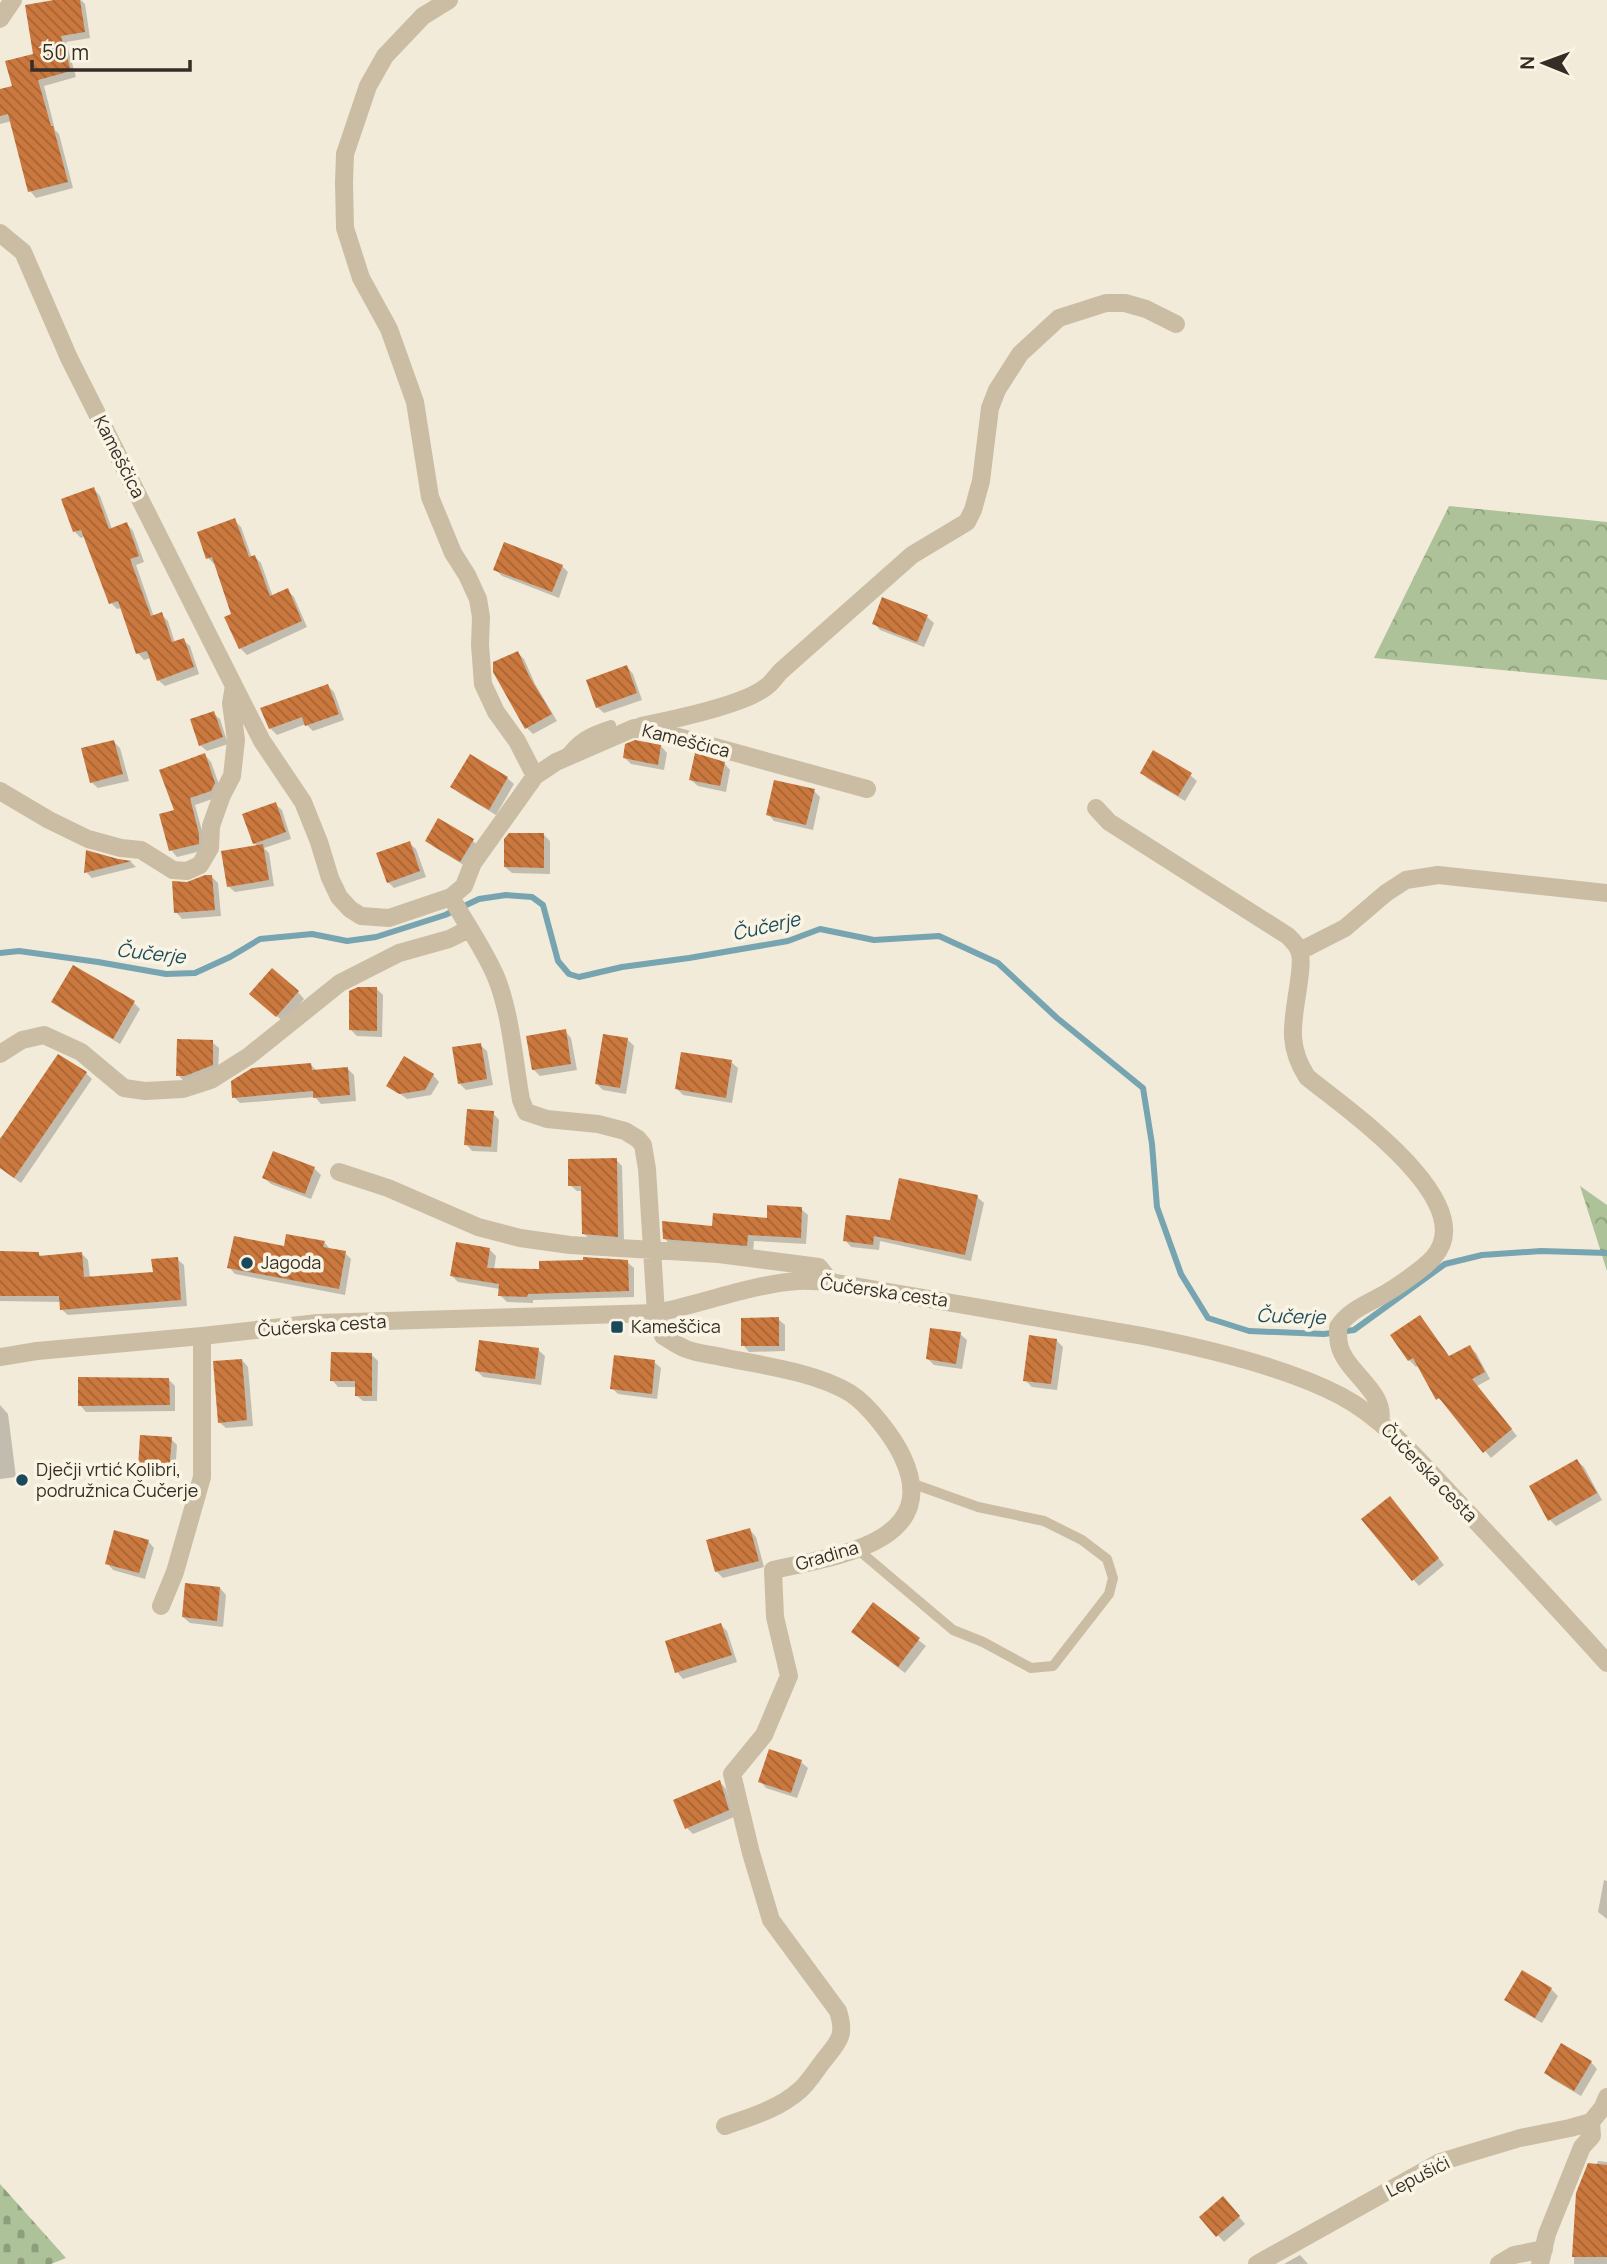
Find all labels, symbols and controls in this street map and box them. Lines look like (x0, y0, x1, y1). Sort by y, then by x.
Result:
scale bar (32, 28, 189, 72)
north arrow (1509, 28, 1579, 98)
text: 50 m (42, 38, 89, 66)
text: N (1514, 56, 1540, 70)
street label: Kameščica (89, 411, 151, 502)
street label: Kameščica (640, 718, 733, 763)
water label: Čučerje (729, 905, 804, 946)
water label: Čučerje (115, 936, 189, 970)
place label: Jagoda (261, 1250, 321, 1274)
marker: Jagoda (239, 1255, 255, 1271)
street label: Čučerska cesta (819, 1270, 950, 1312)
water label: Čučerje (1256, 1302, 1328, 1330)
street label: Čučerska cesta (257, 1309, 387, 1341)
place label: Kameščica (631, 1314, 721, 1338)
marker: Kameščica (609, 1319, 625, 1335)
street label: Čučerska cesta (1376, 1418, 1483, 1527)
place label: Dječji vrtić Kolibri, podružnica Čučerje (36, 1457, 198, 1502)
marker: Dječji vrtić Kolibri, podružnica Čučerje (14, 1472, 30, 1488)
street label: Gradina (792, 1535, 861, 1575)
street label: Lepušići (1382, 2150, 1453, 2202)

